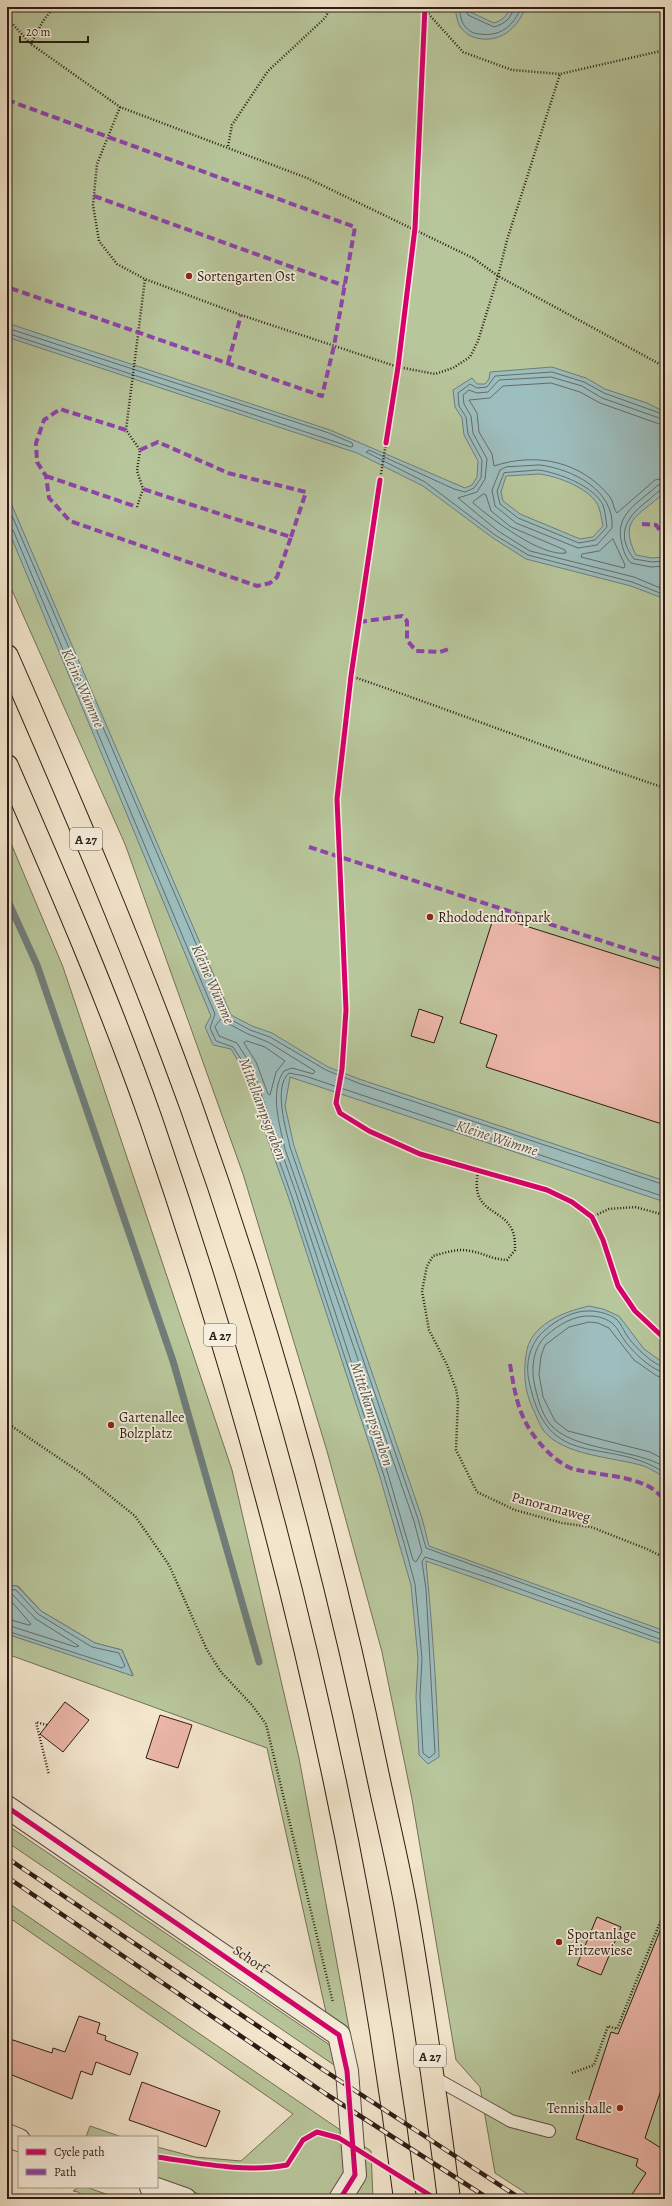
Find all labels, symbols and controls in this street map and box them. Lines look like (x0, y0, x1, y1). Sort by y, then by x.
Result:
scale bar (20, 18, 88, 44)
text: 20 m (26, 24, 50, 40)
place label: Sortengarten Ost (197, 267, 295, 286)
marker: Sortengarten Ost (184, 271, 194, 281)
water label: Kleine Wümme (57, 645, 110, 731)
road number: A 27 (70, 828, 102, 850)
place label: Rhododendronpark (438, 908, 550, 927)
marker: Rhododendronpark (425, 912, 435, 922)
water label: Kleine Wümme (187, 941, 240, 1027)
water label: Mittelkampsgraben (234, 1055, 292, 1163)
water label: Kleine Wümme (453, 1115, 541, 1161)
road number: A 27 (204, 1324, 236, 1346)
water label: Mittelkampsgraben (346, 1359, 398, 1469)
place label: Gartenallee Bolzplatz (119, 1408, 185, 1443)
marker: Gartenallee Bolzplatz (106, 1420, 116, 1430)
street label: Panoramaweg (509, 1487, 593, 1527)
place label: Sportanlage Fritzewiese (567, 1925, 636, 1960)
marker: Sportanlage Fritzewiese (554, 1937, 564, 1947)
street label: Schorf (229, 1941, 273, 1979)
road number: A 27 (414, 2045, 446, 2067)
place label: Tennishalle (547, 2099, 612, 2118)
marker: Tennishalle (615, 2103, 625, 2113)
legend (18, 2136, 158, 2188)
text: Cycle path (54, 2144, 105, 2160)
text: Path (54, 2164, 77, 2180)

